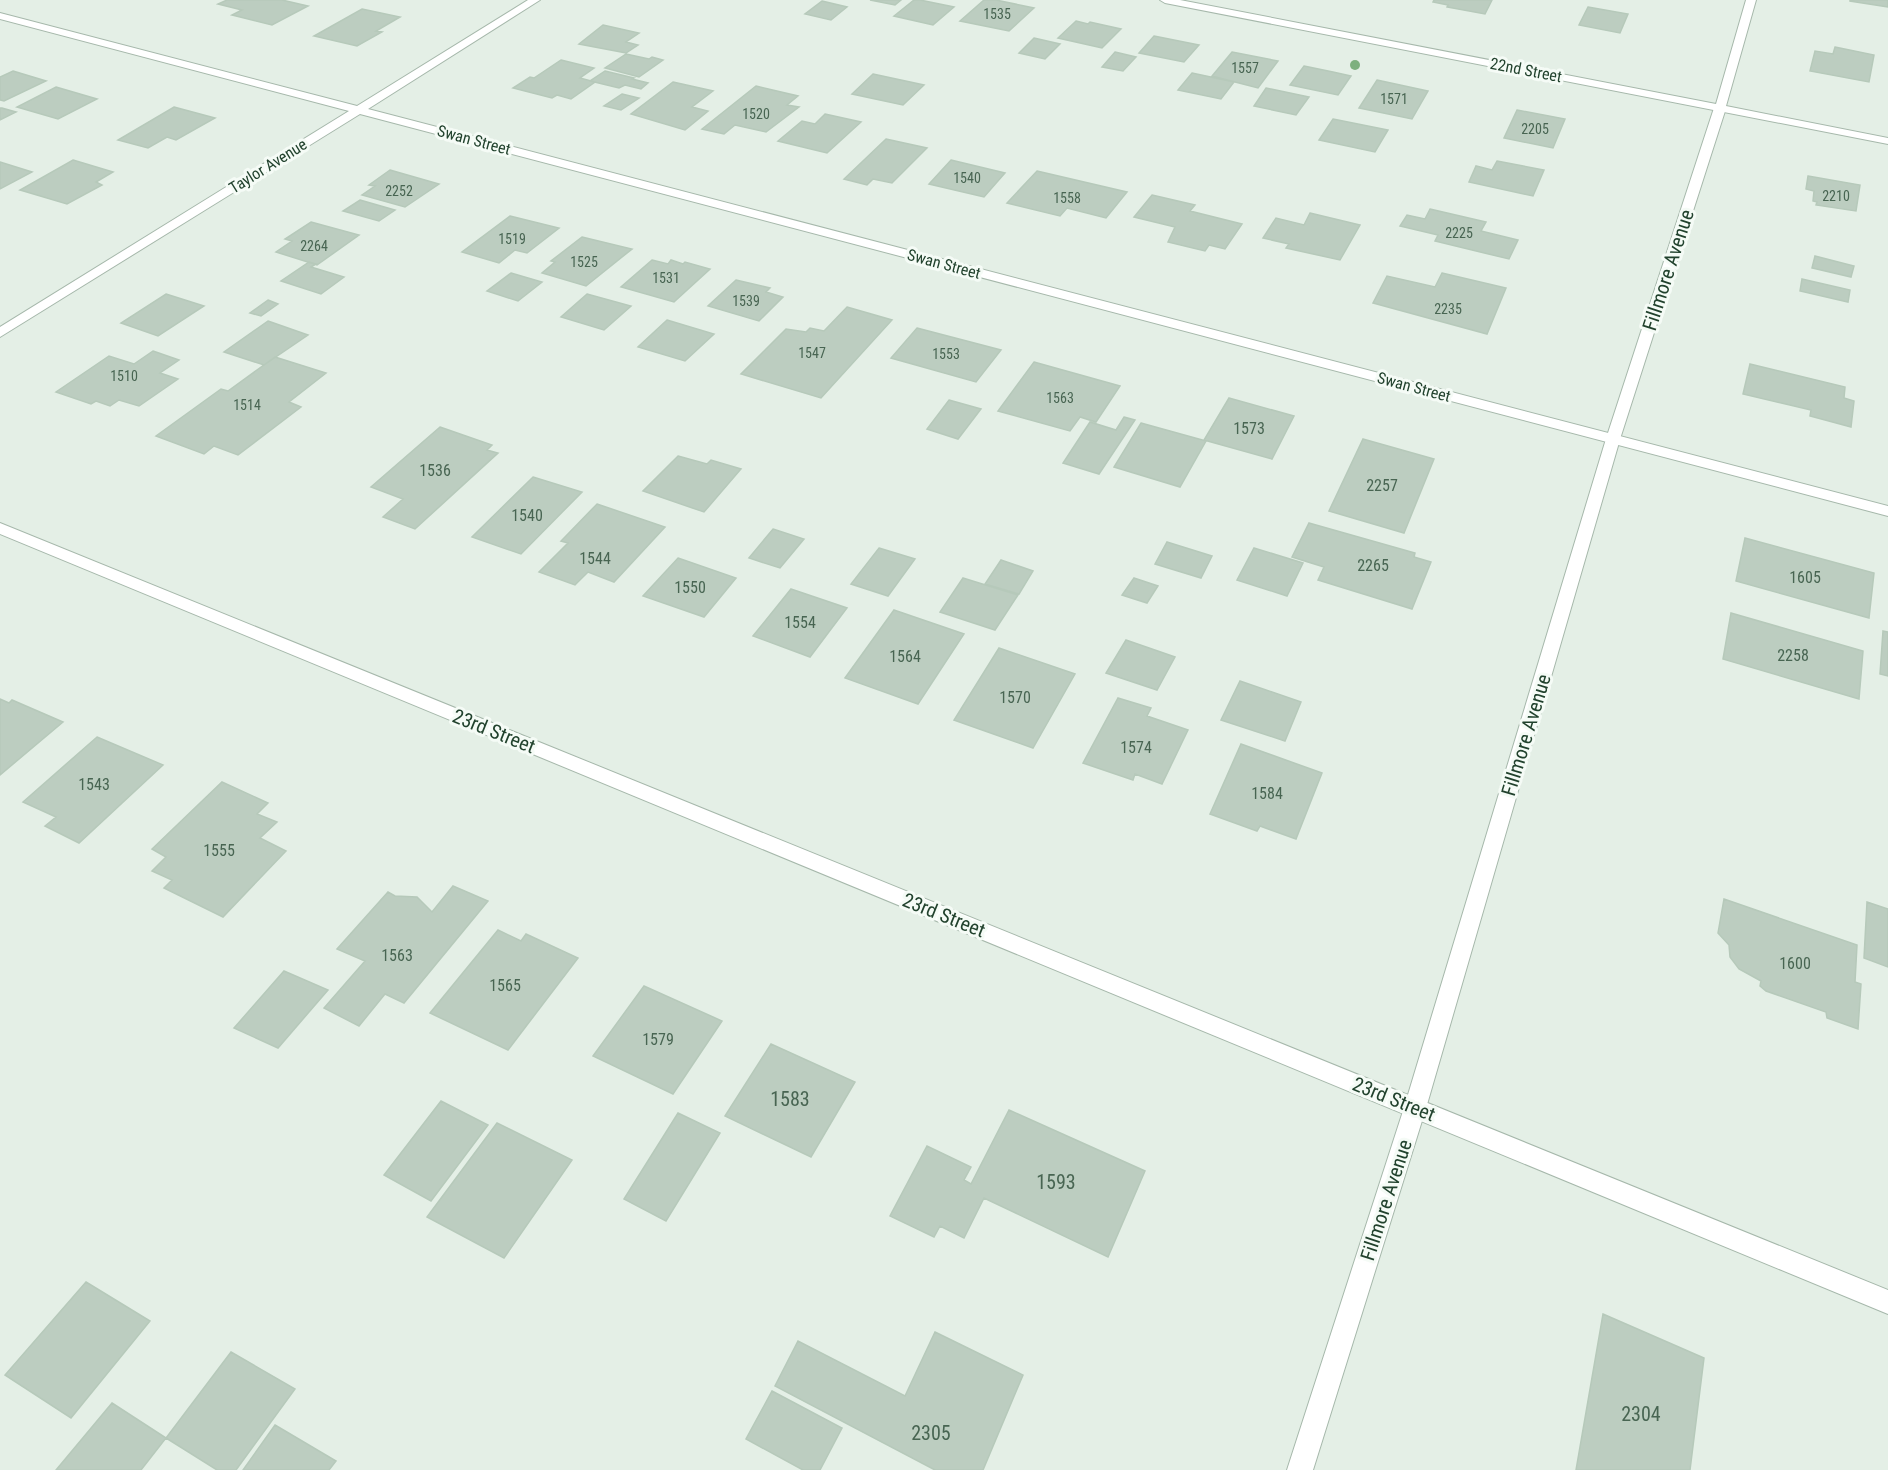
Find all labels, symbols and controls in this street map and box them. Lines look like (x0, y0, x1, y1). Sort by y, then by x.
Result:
house number: 1535 (983, 6, 1011, 22)
street label: 22nd Street (1489, 54, 1564, 86)
house number: 1557 (1231, 60, 1259, 76)
house number: 1571 (1380, 91, 1408, 107)
house number: 1520 (742, 106, 770, 122)
street label: Swan Street (435, 121, 513, 159)
house number: 2205 (1521, 121, 1549, 137)
street label: Taylor Avenue (226, 135, 310, 197)
house number: 1540 (953, 170, 981, 186)
house number: 2252 (385, 183, 413, 199)
house number: 2210 (1822, 188, 1850, 204)
house number: 1558 (1053, 190, 1081, 206)
street label: Fillmore Avenue (1637, 206, 1699, 334)
house number: 2225 (1445, 225, 1473, 241)
house number: 1519 (498, 231, 526, 247)
house number: 2264 (300, 238, 328, 254)
street label: Swan Street (905, 245, 983, 283)
house number: 1525 (570, 254, 598, 270)
house number: 1531 (652, 270, 680, 286)
house number: 1539 (732, 293, 760, 309)
house number: 2235 (1434, 301, 1462, 317)
house number: 1547 (798, 345, 826, 361)
house number: 1553 (932, 346, 960, 362)
house number: 1510 (110, 368, 138, 384)
street label: Swan Street (1375, 368, 1453, 406)
house number: 1563 (1046, 390, 1074, 406)
house number: 1514 (233, 397, 261, 413)
house number: 1573 (1233, 419, 1265, 438)
house number: 1536 (419, 461, 451, 480)
house number: 2257 (1366, 476, 1398, 495)
house number: 1540 (511, 506, 543, 525)
house number: 1544 (579, 549, 611, 568)
house number: 2265 (1357, 556, 1389, 575)
house number: 1605 (1789, 568, 1821, 587)
house number: 1550 (674, 578, 706, 597)
house number: 1554 (784, 613, 816, 632)
house number: 2258 (1777, 646, 1809, 665)
house number: 1564 (889, 647, 921, 666)
street label: Fillmore Avenue (1496, 671, 1556, 799)
house number: 1570 (999, 688, 1031, 707)
street label: 23rd Street (449, 704, 539, 758)
house number: 1574 (1120, 738, 1152, 757)
house number: 1543 (78, 775, 110, 794)
house number: 1584 (1251, 784, 1283, 803)
house number: 1555 (203, 841, 235, 860)
street label: 23rd Street (899, 888, 989, 942)
house number: 1563 (381, 946, 413, 965)
house number: 1600 (1779, 954, 1811, 973)
house number: 1565 (489, 976, 521, 995)
house number: 1579 (642, 1030, 674, 1049)
street label: 23rd Street (1349, 1072, 1439, 1126)
house number: 1583 (770, 1087, 810, 1111)
street label: Fillmore Avenue (1355, 1136, 1417, 1264)
house number: 1593 (1036, 1170, 1076, 1194)
house number: 2304 (1621, 1402, 1661, 1426)
house number: 2305 (911, 1421, 951, 1445)

